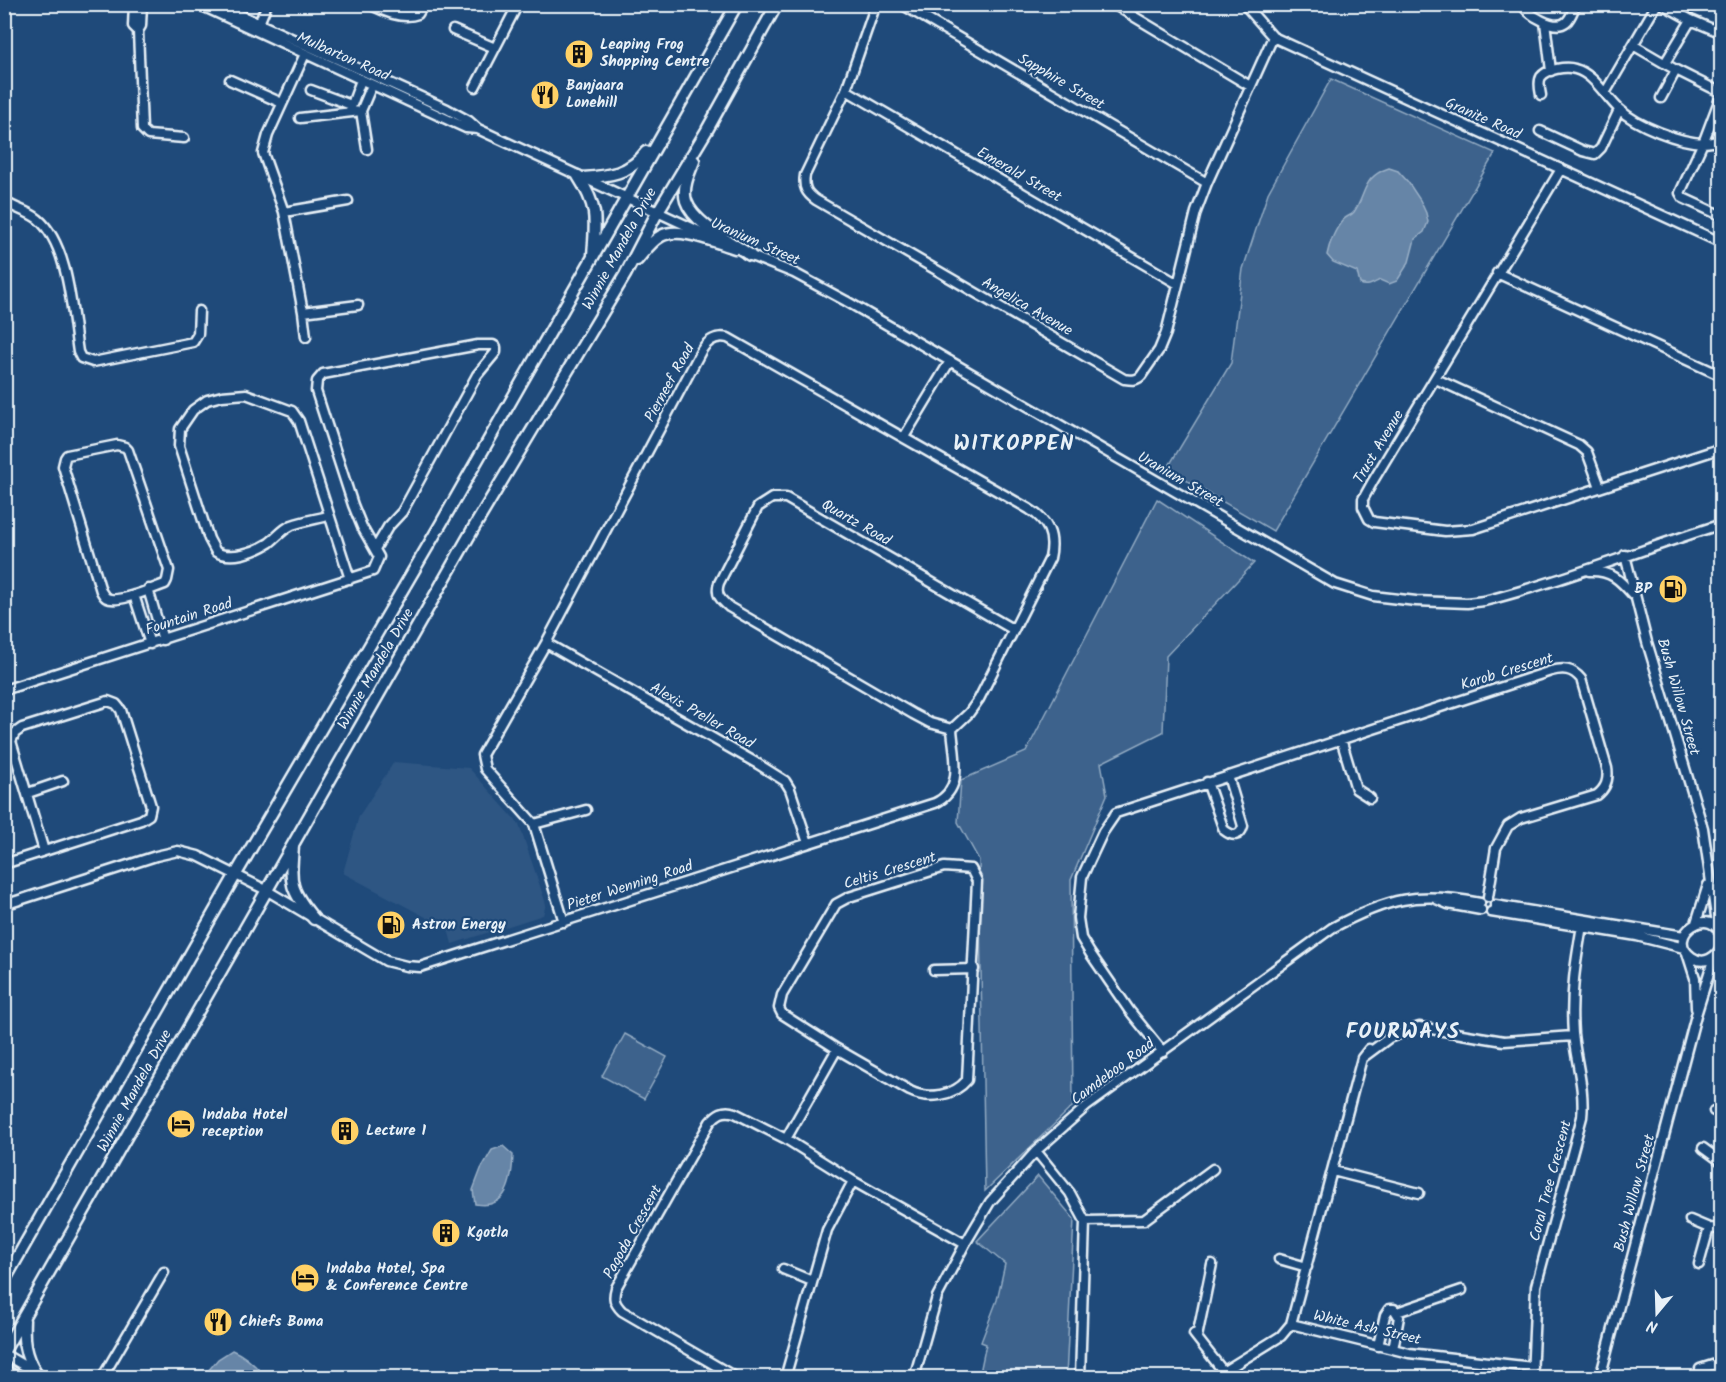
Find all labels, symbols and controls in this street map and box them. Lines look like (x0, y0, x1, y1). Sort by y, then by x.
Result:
street label: Mulbarton Road (293, 26, 394, 88)
place label: Leaping Frog Shopping Centre (600, 33, 710, 74)
building icon: Leaping Frog Shopping Centre (563, 38, 595, 70)
street label: Sapphire Street (1013, 47, 1109, 117)
place label: Banjaara Lonehill (566, 74, 624, 115)
restaurant icon: Banjaara Lonehill (529, 79, 561, 111)
street label: Granite Road (1441, 91, 1526, 147)
street label: Emerald Street (972, 141, 1066, 209)
street label: Winnie Mandela Drive (576, 183, 664, 315)
street label: Uranium Street (706, 212, 804, 273)
street label: Angelica Avenue (977, 271, 1077, 343)
street label: Pierneef Road (638, 339, 702, 427)
street label: Trust Avenue (1347, 405, 1411, 489)
district label: WITKOPPEN (953, 428, 1075, 461)
street label: Uranium Street (1133, 446, 1228, 514)
street label: Quartz Road (817, 493, 896, 553)
fuel station icon: BP (1657, 573, 1689, 605)
place label: BP (1634, 577, 1653, 601)
street label: Fountain Road (142, 591, 236, 642)
street label: Winnie Mandela Drive (331, 604, 421, 734)
street label: Bush Willow Street (1650, 636, 1706, 759)
street label: Karob Crescent (1458, 646, 1557, 697)
street label: Alexis Preller Road (645, 676, 759, 756)
street label: Celtis Crescent (841, 846, 939, 896)
street label: Pieter Wenning Road (564, 854, 697, 918)
fuel station icon: Astron Energy (375, 909, 407, 941)
place label: Astron Energy (412, 913, 506, 937)
district label: FOURWAYS (1346, 1016, 1460, 1049)
street label: Winnie Mandela Drive (91, 1025, 179, 1157)
street label: Camdeboo Road (1066, 1032, 1160, 1112)
place label: Indaba Hotel reception (202, 1103, 287, 1144)
hotel icon: Indaba Hotel reception (165, 1108, 197, 1140)
building icon: Lecture 1 (329, 1115, 361, 1147)
street label: Coral Tree Crescent (1523, 1118, 1579, 1244)
place label: Lecture 1 (366, 1119, 426, 1143)
street label: Bush Willow Street (1608, 1131, 1662, 1254)
street label: Pagoda Crescent (597, 1181, 669, 1283)
building icon: Kgotla (430, 1217, 462, 1249)
place label: Kgotla (467, 1221, 509, 1245)
place label: Indaba Hotel, Spa & Conference Centre (326, 1257, 468, 1298)
hotel icon: Indaba Hotel, Spa & Conference Centre (289, 1262, 321, 1294)
north arrow (1627, 1283, 1687, 1343)
street label: White Ash Street (1311, 1304, 1423, 1352)
restaurant icon: Chiefs Boma (202, 1306, 234, 1338)
place label: Chiefs Boma (239, 1310, 324, 1334)
text: N (1644, 1312, 1661, 1339)

